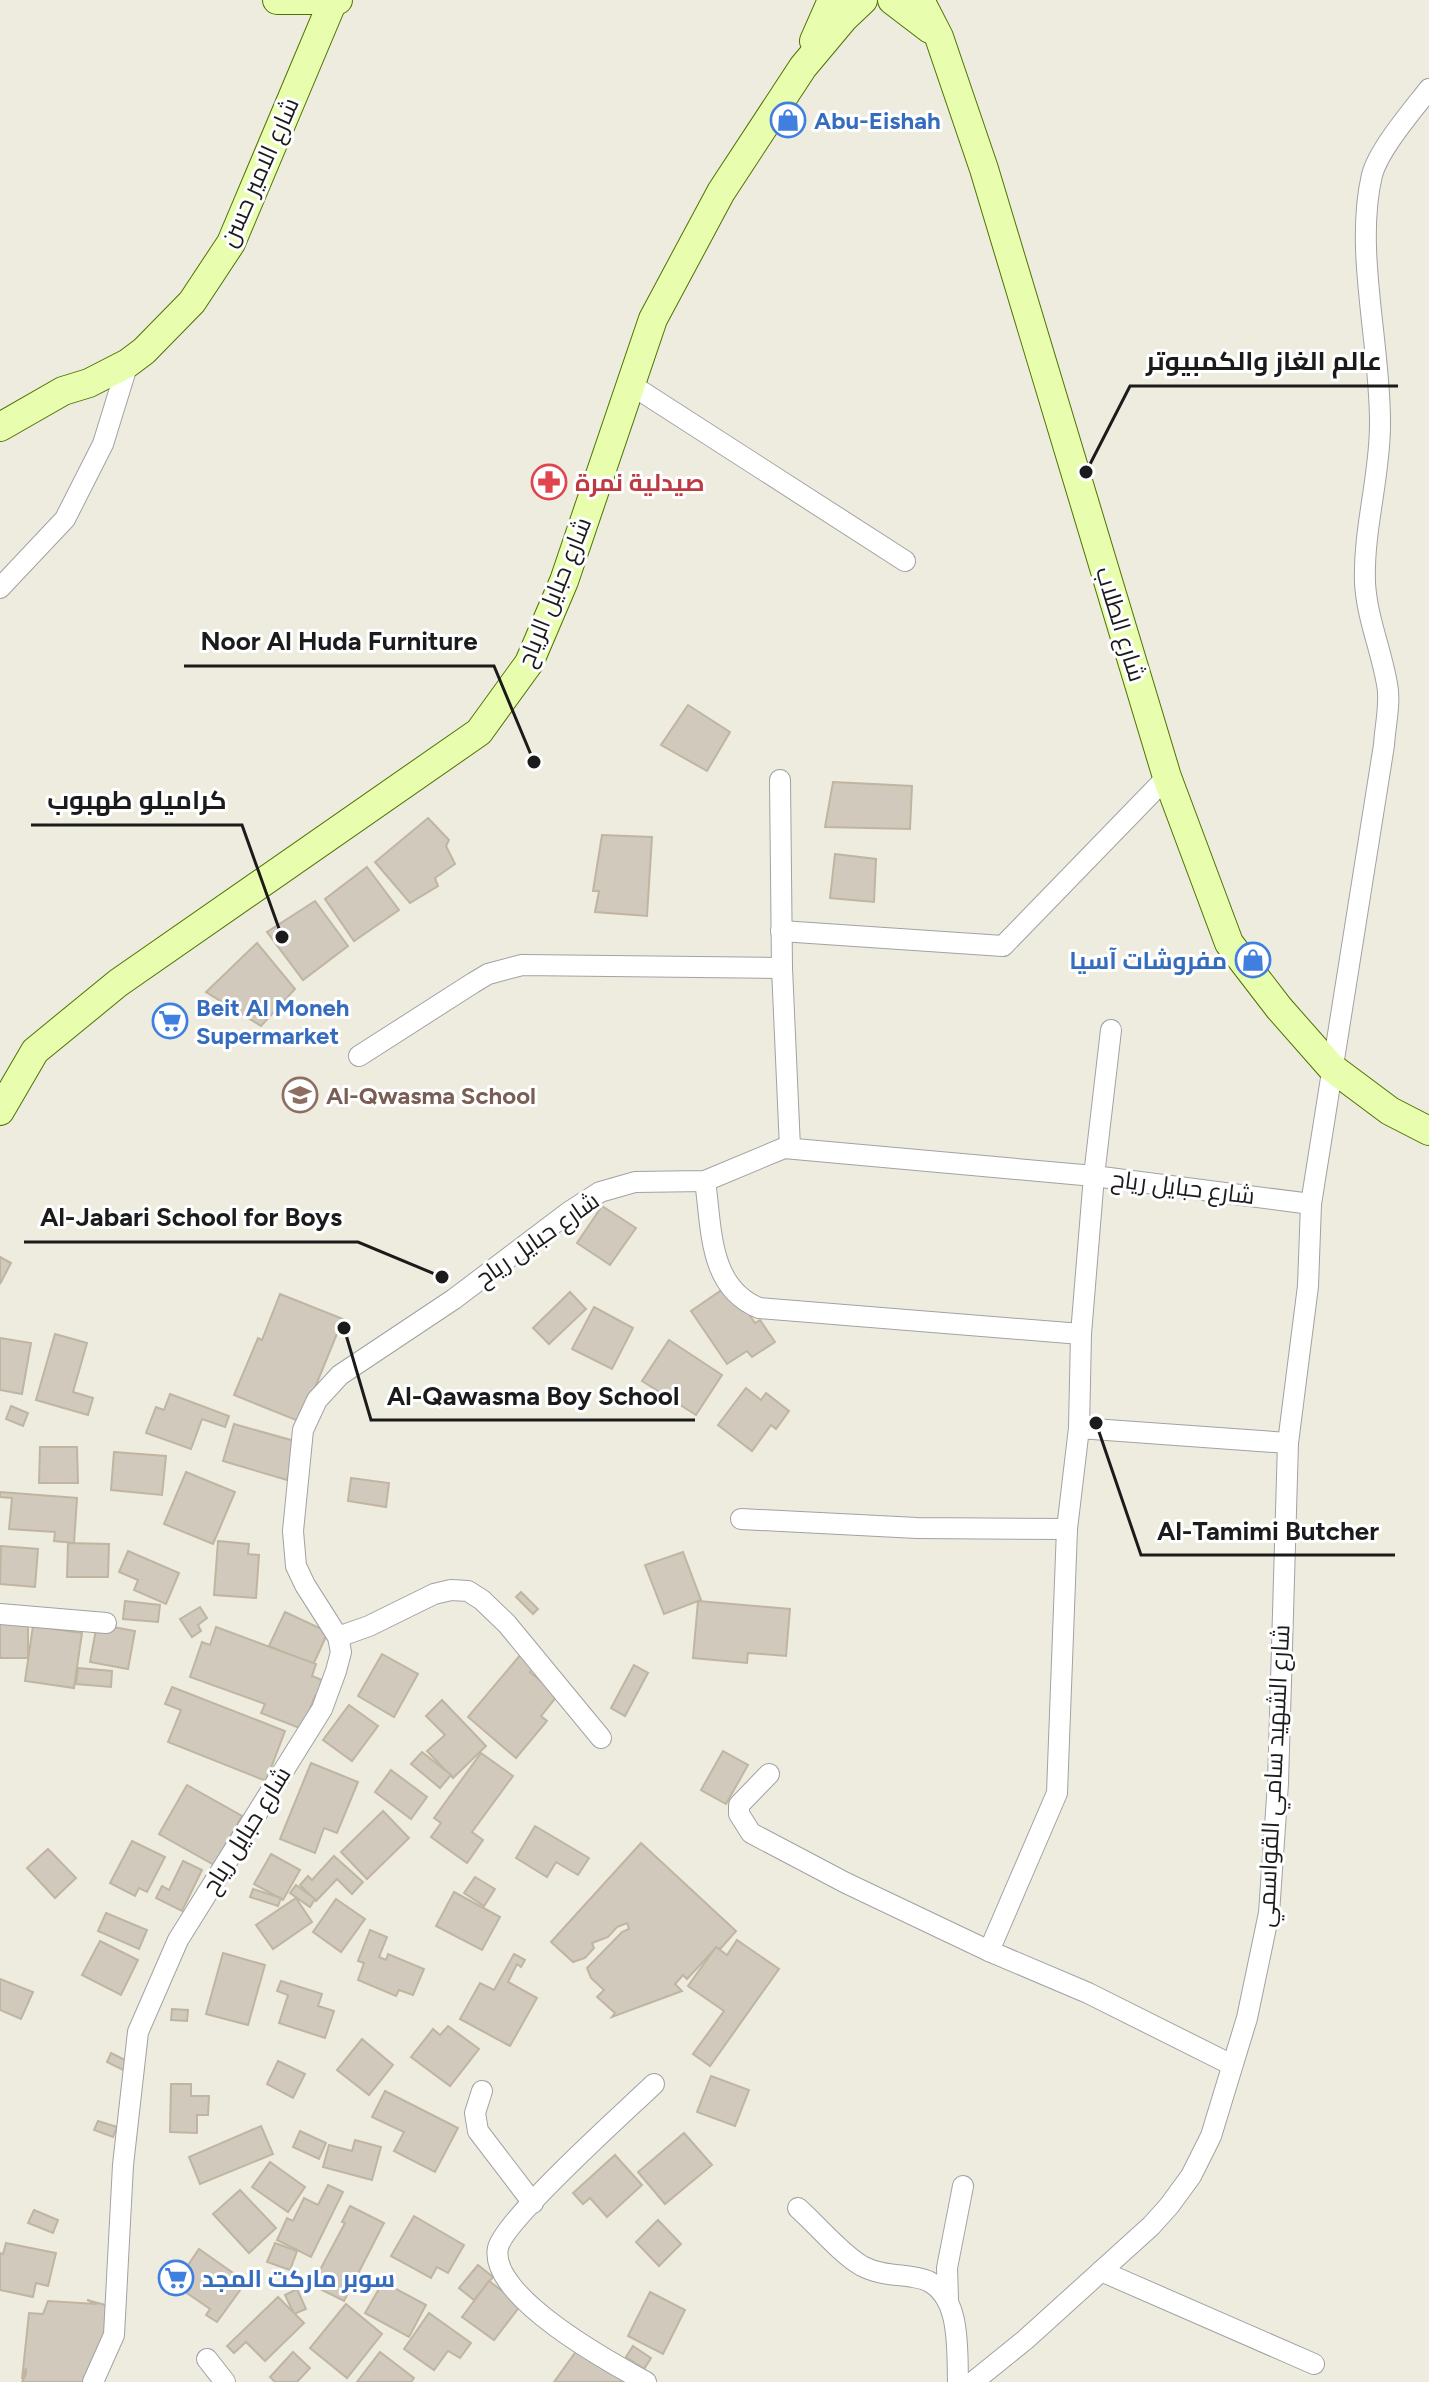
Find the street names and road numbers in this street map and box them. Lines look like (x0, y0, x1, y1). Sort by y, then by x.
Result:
street label: شارع الامير حسن (213, 93, 307, 252)
street label: شارع حبايل الرياح (511, 513, 599, 672)
street label: شارع الطلاب (1088, 563, 1152, 685)
street label: شارع حبايل رياح (1109, 1164, 1257, 1212)
street label: شارع حبايل رياح (469, 1186, 606, 1294)
street label: شارع الشهيد سامي القواسمي (1251, 1624, 1300, 1928)
street label: شارع حبايل رياح (195, 1761, 298, 1900)

